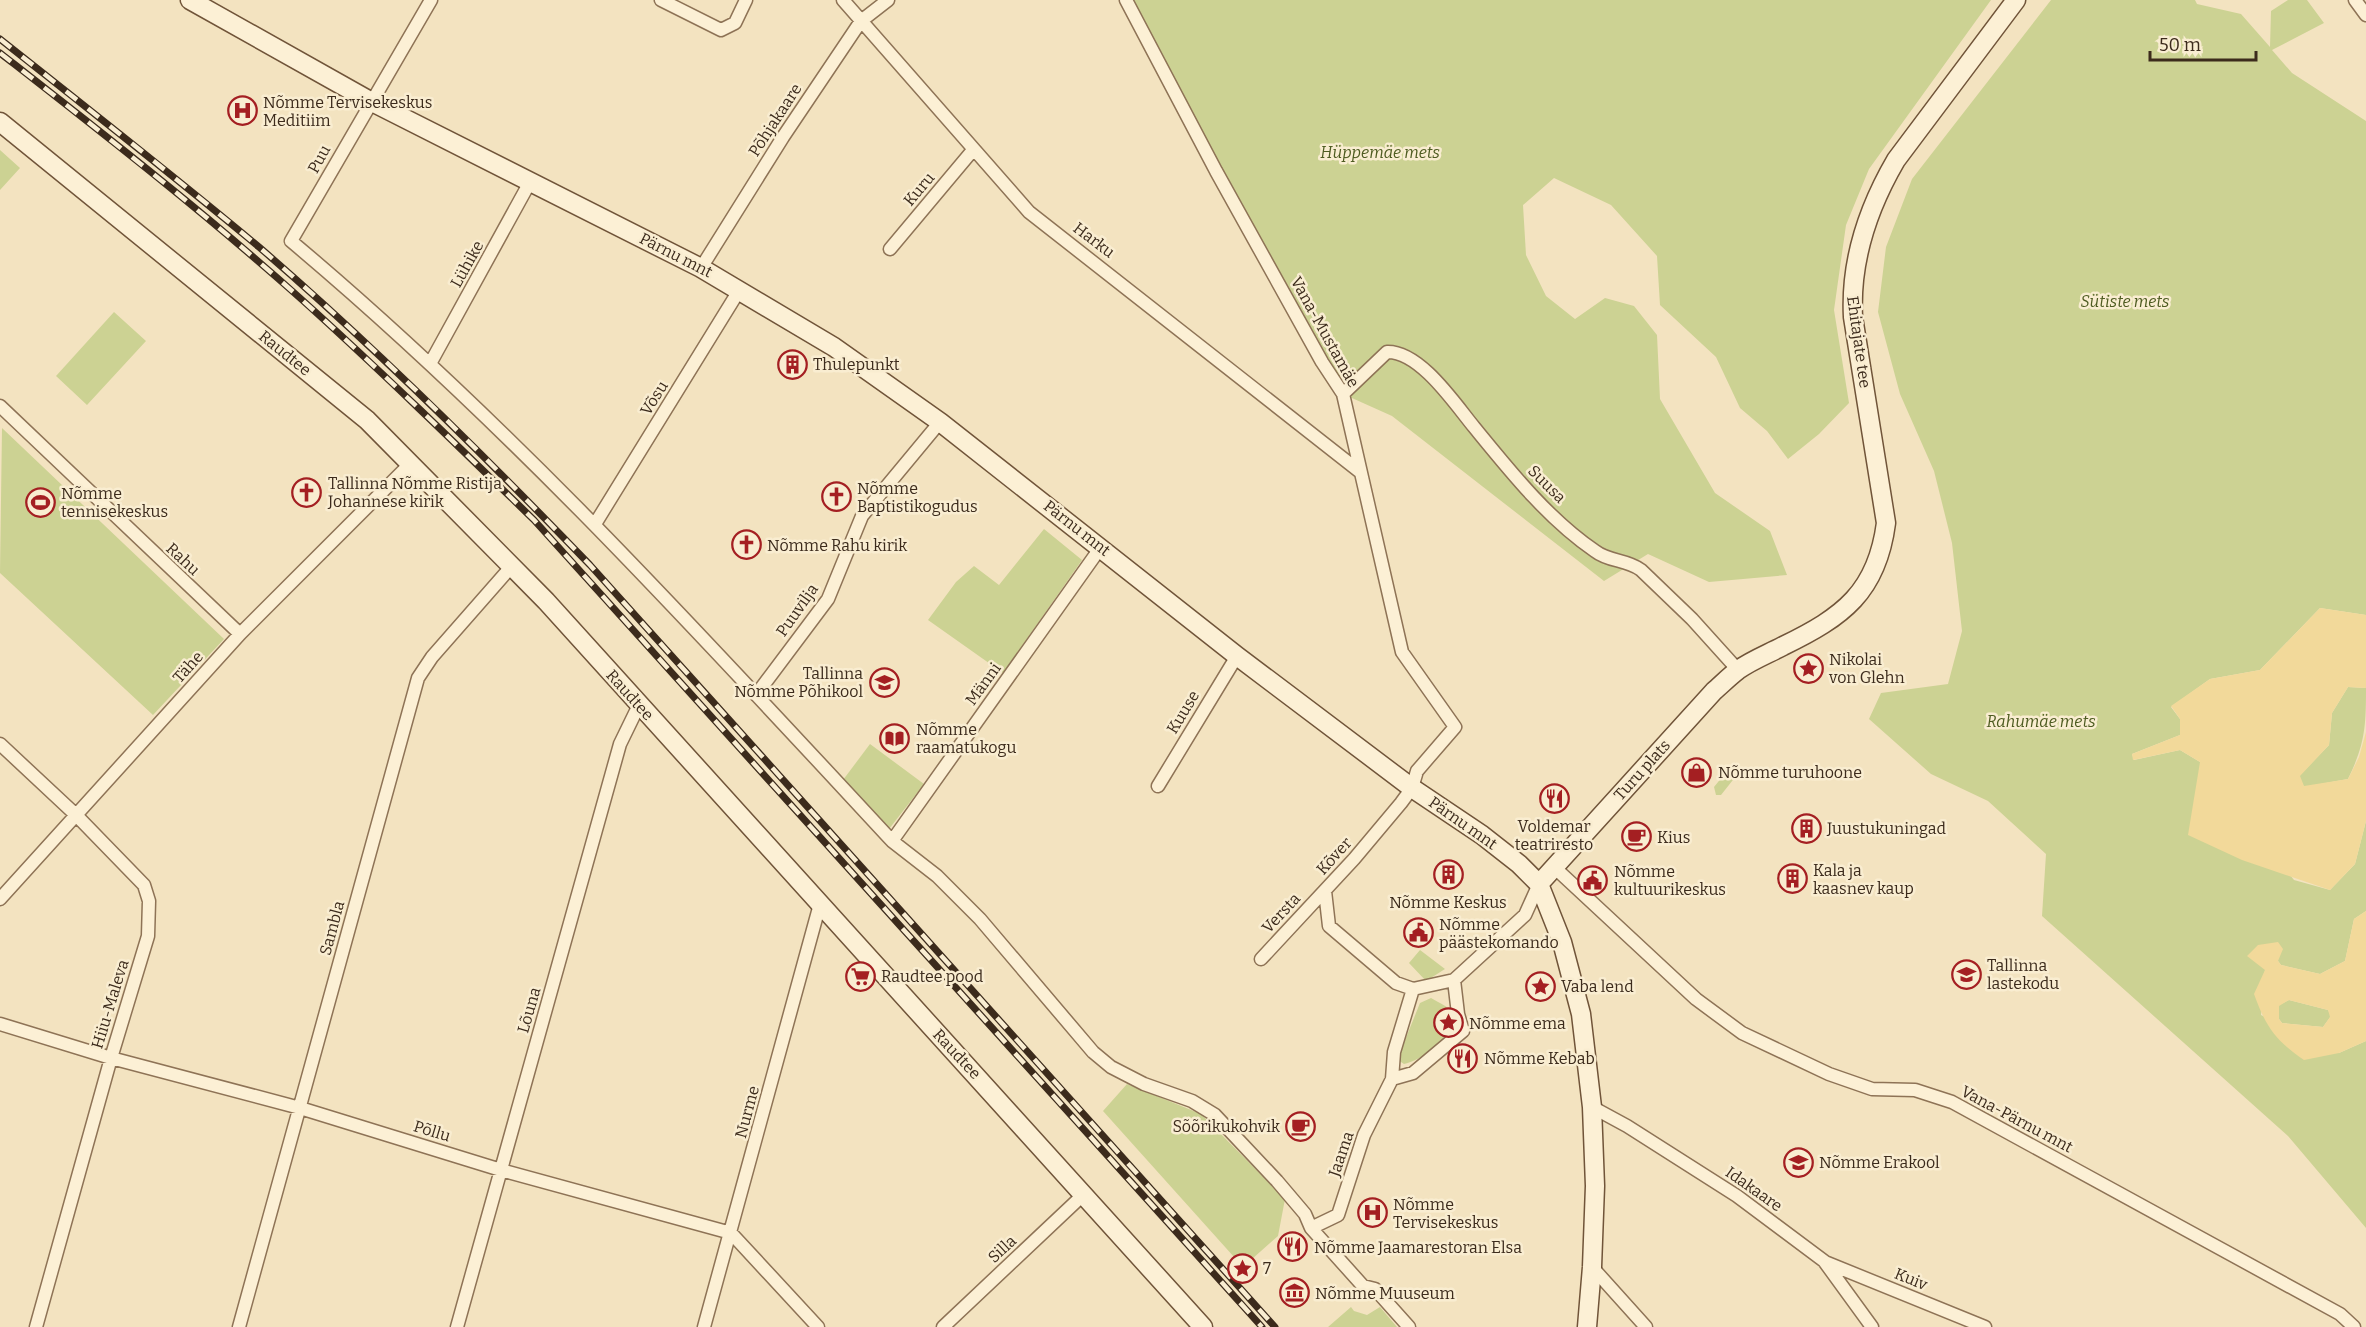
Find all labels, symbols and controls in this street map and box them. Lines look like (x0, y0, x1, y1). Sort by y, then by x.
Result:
scale bar (2150, 24, 2256, 62)
text: 50 m (2159, 34, 2201, 56)
street label: Põhjakaare (744, 80, 806, 160)
place label: Nõmme Tervisekeskus Meditiim (263, 93, 432, 130)
hospital icon: Nõmme Tervisekeskus Meditiim (226, 95, 258, 127)
street label: Puu (304, 142, 334, 176)
park label: Hüppemäe mets (1320, 143, 1440, 162)
street label: Kuru (900, 168, 938, 210)
street label: Harku (1070, 218, 1118, 262)
street label: Pärnu mnt (636, 229, 716, 282)
street label: Lühike (446, 237, 488, 291)
street label: Vana-Mustamäe (1287, 273, 1363, 391)
park label: Sütiste mets (2081, 292, 2170, 311)
street label: Ehitajate tee (1843, 295, 1875, 389)
street label: Raudtee (255, 326, 315, 380)
building icon: Thulepunkt (776, 348, 808, 380)
place label: Thulepunkt (813, 355, 900, 374)
street label: Võsu (636, 377, 672, 419)
street label: Suusa (1524, 461, 1570, 507)
place label: Tallinna Nõmme Ristija Johannese kirik (327, 474, 502, 511)
church icon: Tallinna Nõmme Ristija Johannese kirik (291, 476, 323, 508)
place label: Nõmme Baptistikogudus (857, 479, 978, 516)
church icon: Nõmme Baptistikogudus (820, 481, 852, 513)
place label: Nõmme tennisekeskus (61, 484, 168, 521)
sports icon: Nõmme tennisekeskus (24, 486, 56, 518)
street label: Pärnu mnt (1040, 496, 1114, 560)
church icon: Nõmme Rahu kirik (730, 529, 762, 561)
place label: Nõmme Rahu kirik (767, 536, 907, 555)
street label: Rahu (162, 539, 204, 579)
street label: Puuvilja (772, 580, 822, 640)
street label: Tähe (169, 647, 207, 687)
place label: Nikolai von Glehn (1828, 650, 1905, 687)
place icon: Nikolai von Glehn (1792, 652, 1824, 684)
street label: Männi (961, 659, 1005, 709)
place label: Tallinna Nõmme Põhikool (734, 664, 863, 701)
street label: Raudtee (602, 666, 658, 724)
school or university icon: Tallinna Nõmme Põhikool (868, 666, 900, 698)
street label: Kuuse (1163, 687, 1203, 737)
park label: Rahumäe mets (1986, 712, 2096, 731)
place label: Nõmme raamatukogu (916, 720, 1016, 757)
library icon: Nõmme raamatukogu (879, 722, 911, 754)
street label: Turu plats (1610, 736, 1674, 804)
shop icon: Nõmme turuhoone (1681, 756, 1713, 788)
place label: Nõmme turuhoone (1718, 763, 1862, 782)
restaurant icon: Voldemar teatriresto (1538, 782, 1570, 814)
street label: Pärnu mnt (1425, 793, 1501, 854)
building icon: Juustukuningad (1790, 812, 1822, 844)
place label: Voldemar teatriresto (1515, 817, 1593, 854)
place label: Juustukuningad (1826, 819, 1947, 838)
cafe icon: Kius (1620, 821, 1652, 853)
place label: Kius (1657, 828, 1690, 847)
street label: Kõver (1312, 833, 1356, 879)
building icon: Nõmme Keskus (1432, 858, 1464, 890)
place label: Kala ja kaasnev kaup (1813, 861, 1914, 898)
place label: Nõmme kultuurikeskus (1614, 862, 1726, 899)
building icon: Kala ja kaasnev kaup (1776, 863, 1808, 895)
public building icon: Nõmme kultuurikeskus (1577, 864, 1609, 896)
street label: Versta (1258, 889, 1304, 937)
place label: Nõmme Keskus (1389, 893, 1507, 912)
street label: Sambla (316, 898, 348, 957)
place label: Nõmme päästekomando (1439, 915, 1559, 952)
public building icon: Nõmme päästekomando (1402, 917, 1434, 949)
place label: Tallinna lastekodu (1987, 956, 2059, 993)
street label: Hiiu-Maleva (87, 957, 133, 1051)
school or university icon: Tallinna lastekodu (1950, 958, 1982, 990)
supermarket icon: Raudtee pood (844, 960, 876, 992)
place label: Raudtee pood (881, 967, 984, 986)
place icon: Vaba lend (1524, 970, 1556, 1002)
place label: Vaba lend (1561, 977, 1634, 996)
street label: Lõuna (513, 985, 545, 1035)
place icon: Nõmme ema (1432, 1007, 1464, 1039)
place label: Nõmme ema (1469, 1014, 1566, 1033)
street label: Raudtee (929, 1025, 985, 1083)
restaurant icon: Nõmme Kebab (1447, 1042, 1479, 1074)
place label: Nõmme Kebab (1484, 1049, 1595, 1068)
street label: Vana-Pärnu mnt (1958, 1082, 2076, 1157)
street label: Nurme (731, 1084, 763, 1140)
cafe icon: Sõõrikukohvik (1285, 1110, 1317, 1142)
street label: Põllu (411, 1116, 453, 1146)
place label: Sõõrikukohvik (1172, 1117, 1280, 1136)
street label: Jaama (1324, 1129, 1358, 1180)
school or university icon: Nõmme Erakool (1782, 1146, 1814, 1178)
place label: Nõmme Erakool (1819, 1153, 1940, 1172)
street label: Idakaare (1722, 1163, 1786, 1215)
place label: Nõmme Tervisekeskus (1393, 1195, 1498, 1232)
hospital icon: Nõmme Tervisekeskus (1356, 1197, 1388, 1229)
street label: Silla (984, 1231, 1020, 1267)
restaurant icon: Nõmme Jaamarestoran Elsa (1277, 1231, 1309, 1263)
place label: Nõmme Jaamarestoran Elsa (1314, 1238, 1522, 1257)
place icon: 7 (1226, 1252, 1258, 1284)
place label: 7 (1263, 1259, 1271, 1278)
street label: Kuiv (1892, 1264, 1931, 1294)
museum icon: Nõmme Muuseum (1278, 1277, 1310, 1309)
place label: Nõmme Muuseum (1315, 1284, 1455, 1303)

